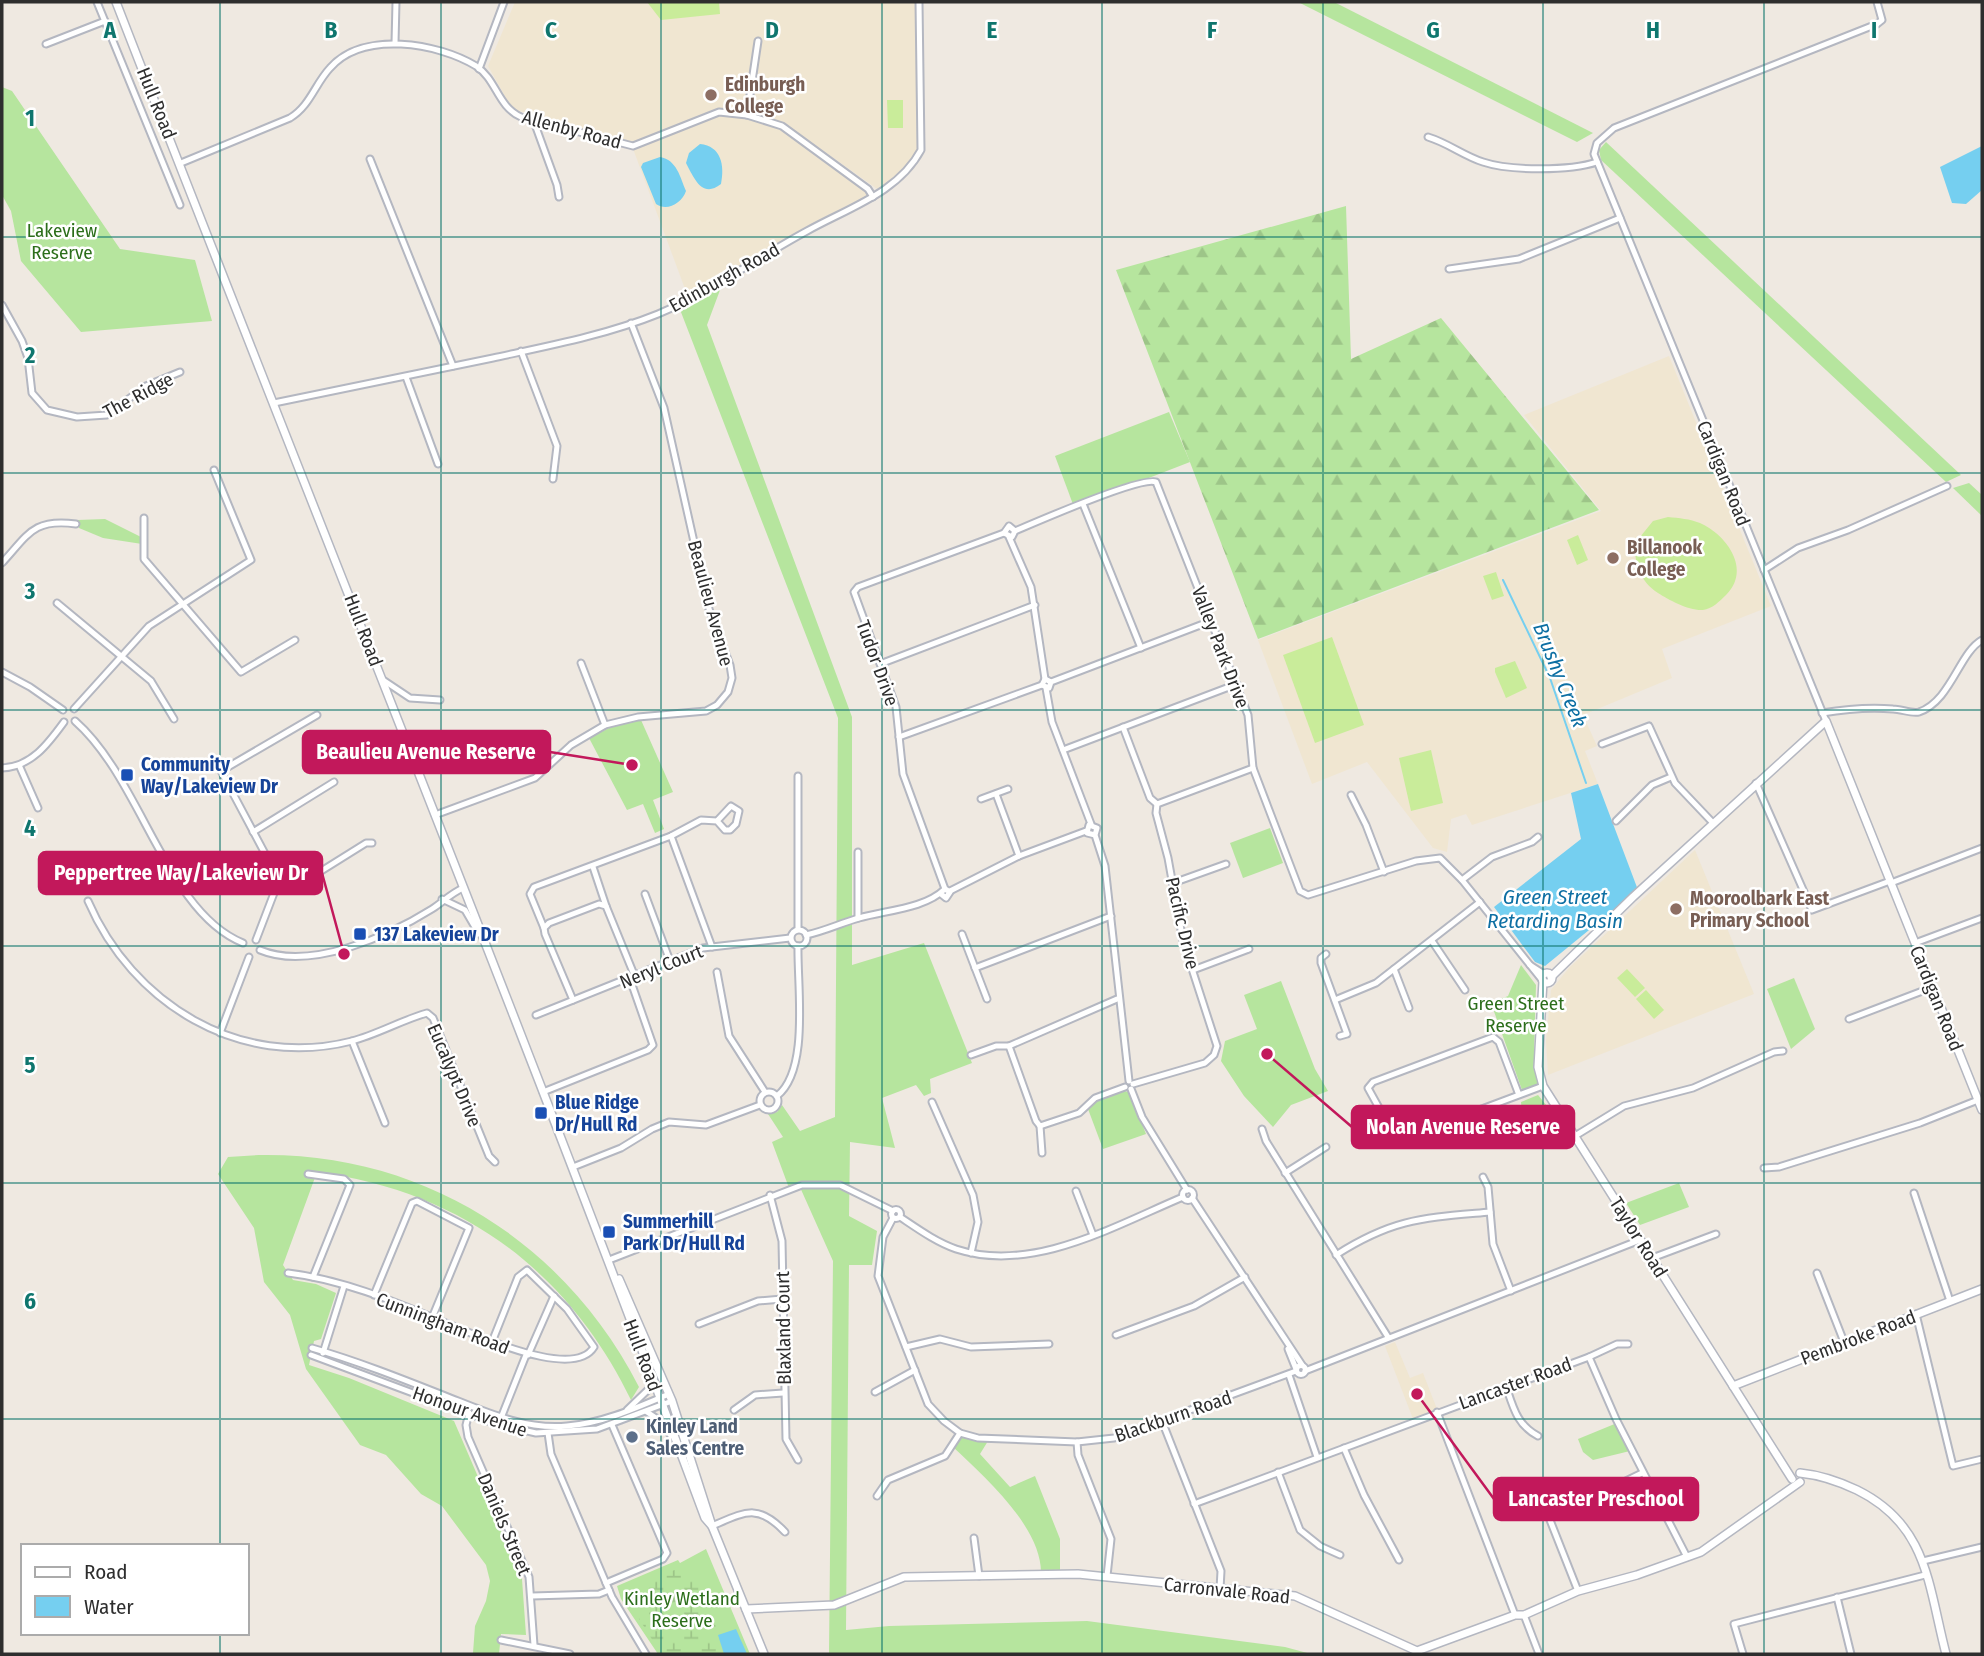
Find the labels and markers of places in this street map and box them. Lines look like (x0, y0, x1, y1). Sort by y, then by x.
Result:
place label: Edinburgh College (725, 73, 805, 118)
marker: Edinburgh College (703, 87, 719, 103)
place label: Billanook College (1627, 536, 1703, 581)
marker: Billanook College (1605, 550, 1621, 566)
callout: Beaulieu Avenue Reserve (303, 731, 550, 773)
place label: Community Way/Lakeview Dr (141, 753, 279, 798)
marker: Community Way/Lakeview Dr (119, 767, 135, 783)
callout: Peppertree Way/Lakeview Dr (39, 852, 322, 894)
place label: Mooroolbark East Primary School (1690, 887, 1830, 932)
marker: Mooroolbark East Primary School (1668, 901, 1684, 917)
place label: 137 Lakeview Dr (374, 923, 500, 946)
marker: 137 Lakeview Dr (352, 926, 368, 942)
place label: Blue Ridge Dr/Hull Rd (555, 1091, 639, 1136)
marker: Blue Ridge Dr/Hull Rd (533, 1105, 549, 1121)
callout: Nolan Avenue Reserve (1352, 1106, 1574, 1148)
place label: Summerhill Park Dr/Hull Rd (623, 1210, 745, 1255)
marker: Summerhill Park Dr/Hull Rd (601, 1224, 617, 1240)
place label: Kinley Land Sales Centre (646, 1415, 744, 1460)
marker: Kinley Land Sales Centre (624, 1429, 640, 1445)
callout: Lancaster Preschool (1494, 1478, 1698, 1520)

